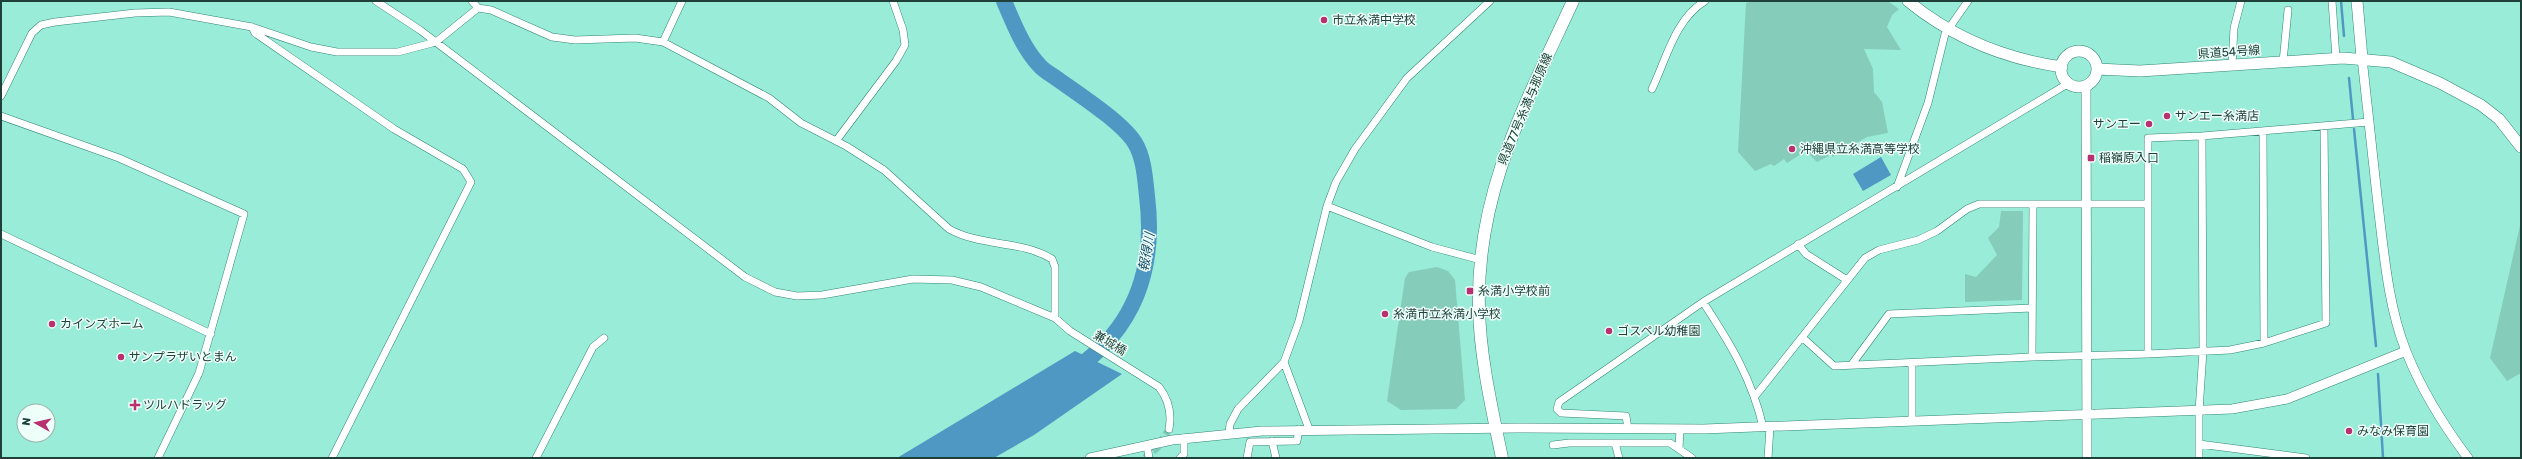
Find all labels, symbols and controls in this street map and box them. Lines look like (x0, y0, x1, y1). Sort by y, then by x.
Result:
place label: 市立糸満中学校 (1332, 13, 1416, 27)
marker: 市立糸満中学校 (1319, 15, 1329, 25)
street label: 県道54号線 (2197, 43, 2261, 61)
street label: 県道77号糸満与那原線 (1495, 51, 1555, 167)
place label: サンエー糸満店 (2175, 109, 2259, 123)
marker: サンエー糸満店 (2162, 111, 2172, 121)
place label: サンエー (2093, 117, 2141, 131)
marker: サンエー (2144, 119, 2154, 129)
place label: 沖縄県立糸満高等学校 (1800, 142, 1920, 156)
marker: 沖縄県立糸満高等学校 (1787, 144, 1797, 154)
place label: 稲嶺原入口 (2099, 151, 2159, 165)
marker: 稲嶺原入口 (2086, 153, 2096, 163)
water label: 報得川 (1136, 230, 1158, 273)
place label: 糸満小学校前 (1478, 284, 1550, 298)
marker: 糸満小学校前 (1465, 286, 1475, 296)
place label: 糸満市立糸満小学校 (1393, 307, 1501, 321)
marker: 糸満市立糸満小学校 (1380, 309, 1390, 319)
place label: カインズホーム (60, 317, 143, 331)
marker: カインズホーム (47, 319, 57, 329)
place label: ゴスペル幼稚園 (1617, 324, 1700, 338)
marker: ゴスペル幼稚園 (1604, 326, 1614, 336)
street label: 兼城橋 (1091, 328, 1129, 358)
place label: サンプラザいとまん (129, 350, 237, 364)
marker: サンプラザいとまん (116, 352, 126, 362)
place label: ツルハドラッグ (143, 398, 227, 412)
marker: ツルハドラッグ (130, 400, 140, 410)
north arrow (16, 403, 56, 443)
text: N (20, 417, 34, 427)
place label: みなみ保育園 (2357, 424, 2429, 438)
marker: みなみ保育園 (2344, 426, 2354, 436)

